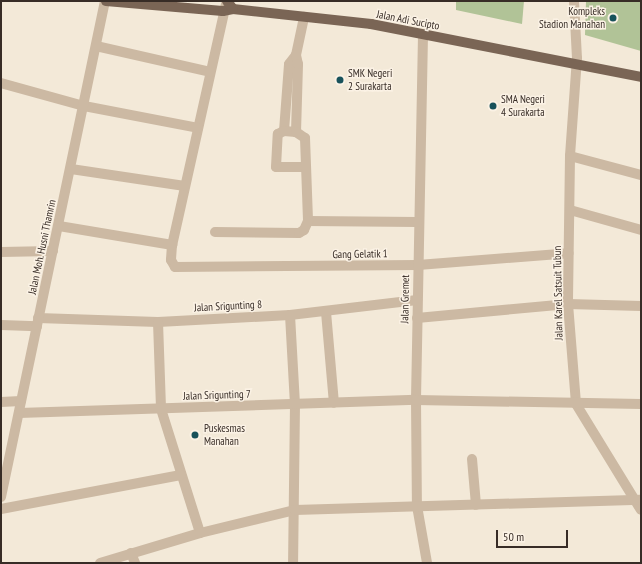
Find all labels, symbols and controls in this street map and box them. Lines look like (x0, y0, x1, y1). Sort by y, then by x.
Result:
place label: Kompleks Stadion Manahan (539, 5, 605, 31)
street label: Jalan Adi Sucipto (375, 7, 441, 33)
marker: Kompleks Stadion Manahan (608, 13, 618, 23)
place label: SMK Negeri 2 Surakarta (348, 67, 393, 93)
marker: SMK Negeri 2 Surakarta (335, 75, 345, 85)
place label: SMA Negeri 4 Surakarta (501, 93, 545, 119)
marker: SMA Negeri 4 Surakarta (488, 101, 498, 111)
street label: Jalan Moh. Husni Thamrin (25, 198, 59, 296)
street label: Jalan Karel Satsuit Tubun (551, 246, 565, 340)
street label: Gang Gelatik 1 (332, 247, 388, 261)
street label: Jalan Gremet (398, 274, 412, 324)
street label: Jalan Srigunting 8 (194, 298, 262, 314)
street label: Jalan Srigunting 7 (183, 387, 251, 403)
place label: Puskesmas Manahan (204, 422, 245, 448)
marker: Puskesmas Manahan (189, 429, 201, 441)
scale bar (498, 522, 570, 548)
text: 50 m (503, 529, 524, 544)

